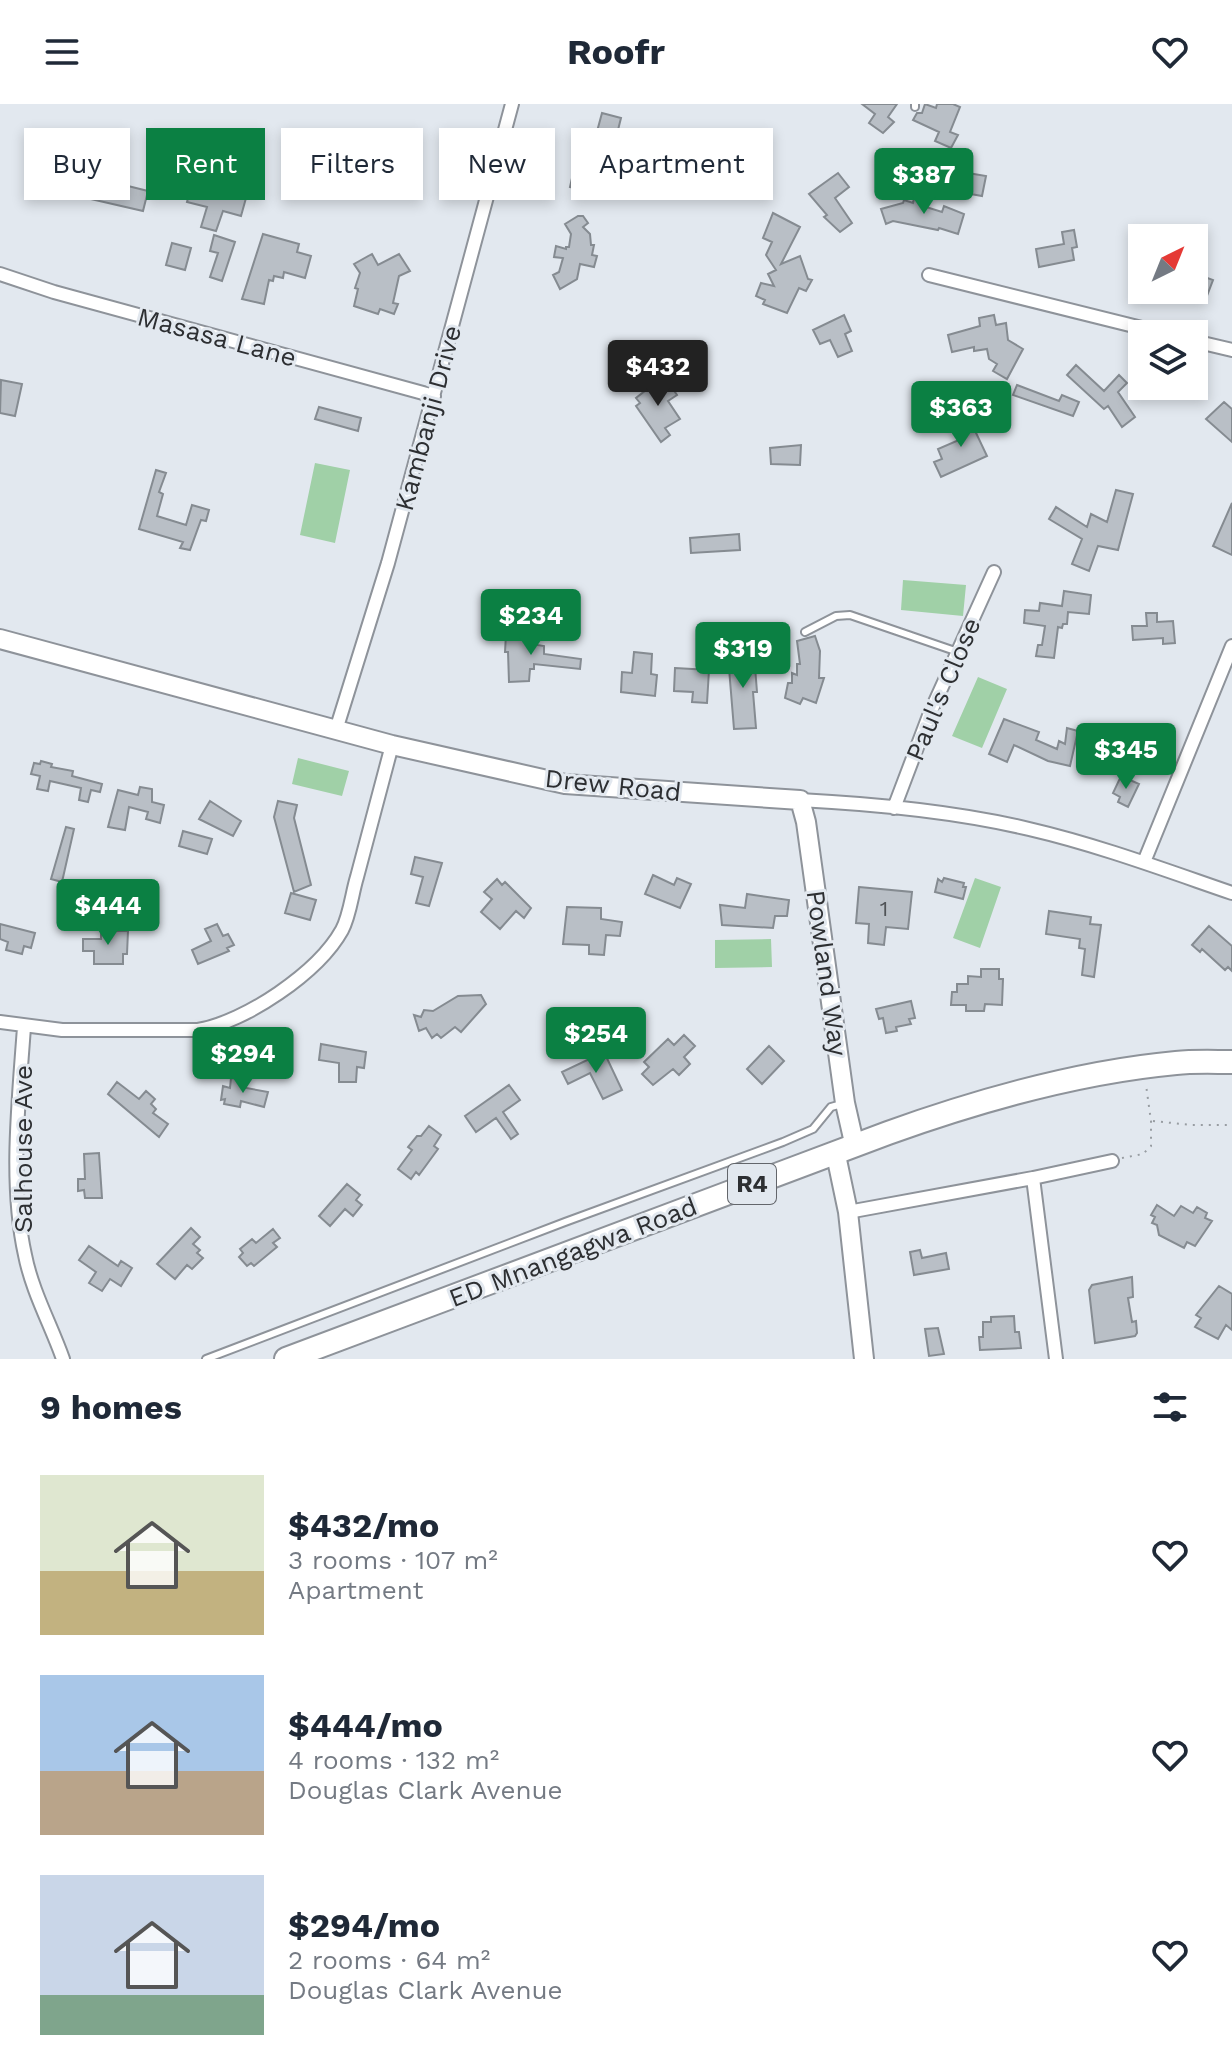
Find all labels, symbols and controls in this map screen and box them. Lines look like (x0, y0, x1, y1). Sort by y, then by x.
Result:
icon: menu (40, 30, 84, 74)
icon: heart (1148, 30, 1192, 74)
text: Roofr (567, 31, 665, 73)
chip: Buy (24, 128, 130, 200)
chip: Rent (146, 128, 265, 200)
chip: Filters (281, 128, 423, 200)
chip: New (439, 128, 555, 200)
chip: Apartment (571, 128, 773, 200)
pin: $387 (877, 148, 971, 216)
text: $387 (892, 159, 956, 189)
north arrow (1128, 224, 1208, 304)
map controls (1128, 224, 1208, 400)
street label: Masasa Lane (134, 301, 300, 373)
button: layers (1128, 320, 1208, 400)
street label: Kambanji Drive (389, 322, 467, 514)
pin: $432 (611, 340, 705, 408)
text: $432 (626, 351, 690, 381)
pin: $363 (914, 381, 1008, 449)
text: $363 (929, 392, 993, 422)
pin: $234 (484, 589, 578, 657)
text: $234 (499, 600, 563, 630)
street label: Paul's Close (899, 613, 987, 765)
pin: $319 (696, 622, 790, 690)
text: $319 (713, 633, 773, 663)
pin: $345 (1079, 723, 1173, 791)
text: $345 (1094, 734, 1158, 764)
street label: Drew Road (543, 763, 683, 807)
pin: $444 (61, 879, 155, 947)
street label: Powland Way (801, 888, 854, 1058)
text: $444 (74, 890, 142, 920)
house number: 1 (880, 896, 888, 921)
pin: $254 (549, 1007, 643, 1075)
text: $254 (564, 1018, 628, 1048)
pin: $294 (196, 1027, 290, 1095)
text: $294 (211, 1038, 275, 1068)
street label: Salhouse Ave (8, 1065, 38, 1233)
road number: R4 (728, 1164, 776, 1204)
street label: ED Mnangagwa Road (445, 1191, 701, 1313)
icon: filters (1148, 1385, 1192, 1429)
text: 9 homes (40, 1387, 182, 1427)
text: $432/mo (288, 1505, 439, 1545)
icon: home (104, 1507, 200, 1603)
icon: heart (1148, 1533, 1192, 1577)
text: 3 rooms · 107 m² (288, 1545, 498, 1575)
text: Apartment (288, 1575, 424, 1605)
text: $444/mo (288, 1705, 443, 1745)
icon: home (104, 1707, 200, 1803)
icon: heart (1148, 1733, 1192, 1777)
text: 4 rooms · 132 m² (288, 1745, 499, 1775)
text: Douglas Clark Avenue (288, 1775, 563, 1805)
text: $294/mo (288, 1905, 440, 1945)
icon: home (104, 1907, 200, 2003)
icon: heart (1148, 1933, 1192, 1977)
text: 2 rooms · 64 m² (288, 1945, 490, 1975)
text: Douglas Clark Avenue (288, 1975, 563, 2005)

